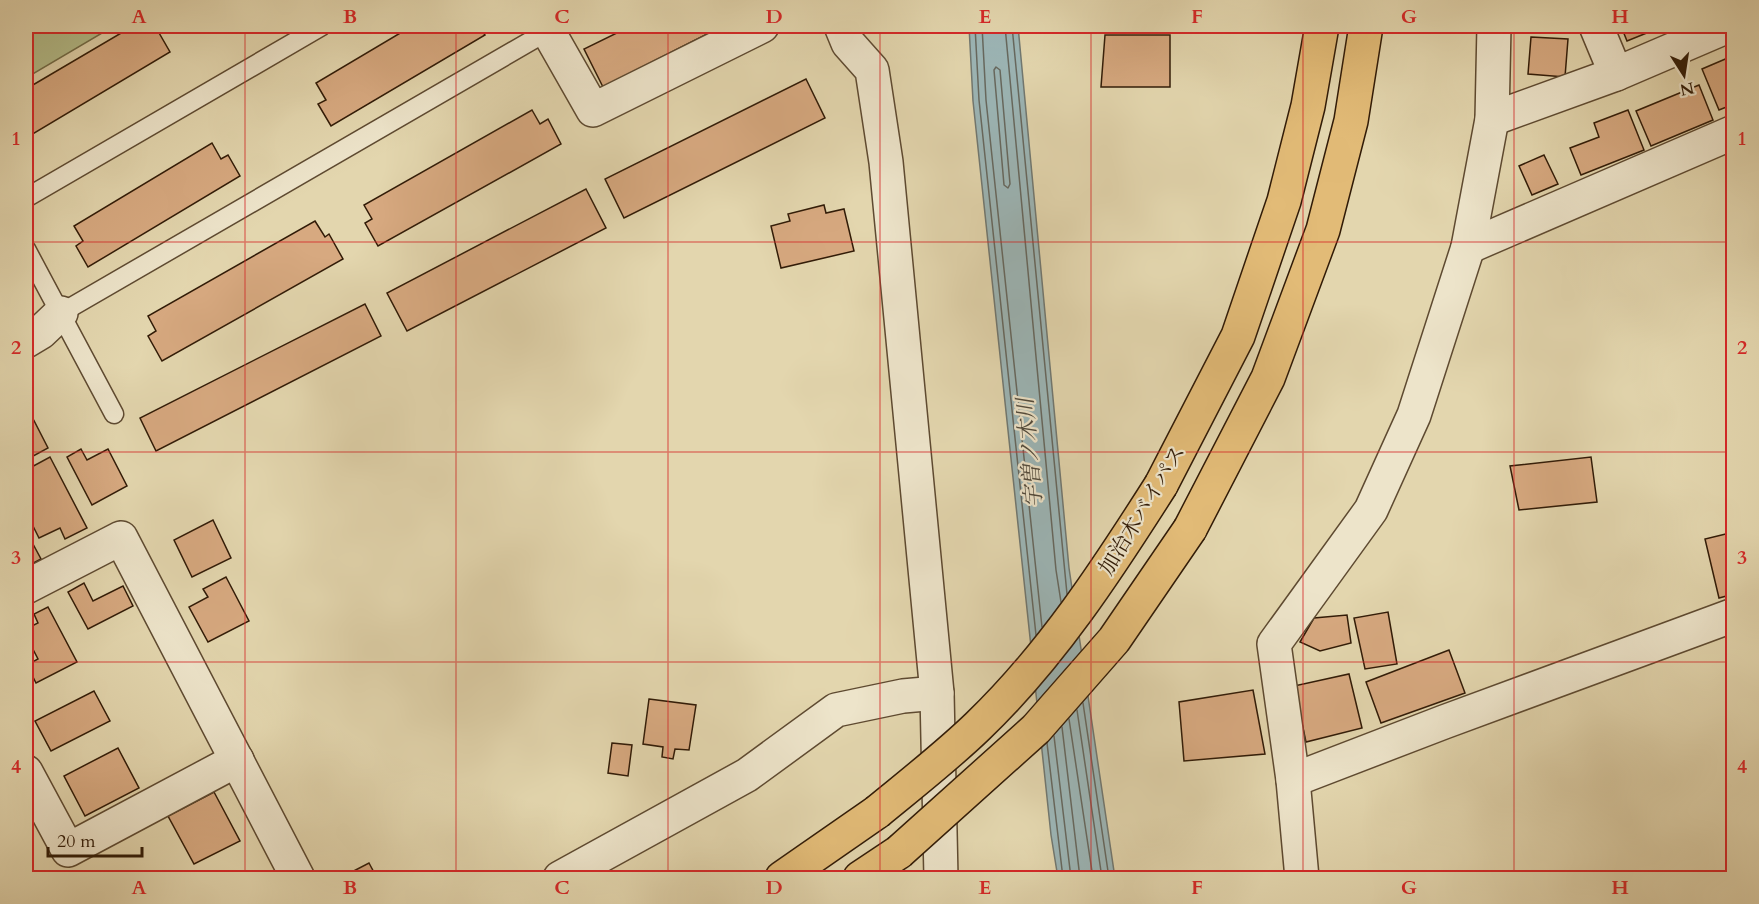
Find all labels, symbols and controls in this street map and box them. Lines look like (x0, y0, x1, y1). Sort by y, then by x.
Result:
text: A (131, 3, 147, 30)
text: B (343, 3, 357, 30)
text: C (554, 3, 570, 30)
text: D (765, 3, 783, 30)
text: E (979, 3, 991, 30)
text: F (1191, 3, 1203, 30)
text: G (1401, 3, 1417, 30)
text: H (1611, 3, 1629, 30)
north arrow (1654, 45, 1714, 105)
text: N (1678, 76, 1696, 101)
text: 1 (11, 125, 21, 152)
text: 1 (1737, 125, 1747, 152)
text: 2 (11, 334, 21, 361)
text: 2 (1737, 334, 1747, 361)
water label: 宇曽ノ木川 (1010, 395, 1050, 509)
street label: 加治木バイパス (1092, 440, 1193, 581)
text: 3 (11, 544, 21, 571)
text: 3 (1737, 544, 1747, 571)
text: 4 (11, 753, 21, 780)
text: 4 (1737, 753, 1747, 780)
scale bar (48, 820, 142, 858)
text: 20 m (57, 829, 96, 854)
text: A (131, 874, 147, 901)
text: B (343, 874, 357, 901)
text: C (554, 874, 570, 901)
text: D (765, 874, 783, 901)
text: E (979, 874, 991, 901)
text: F (1191, 874, 1203, 901)
text: G (1401, 874, 1417, 901)
text: H (1611, 874, 1629, 901)

